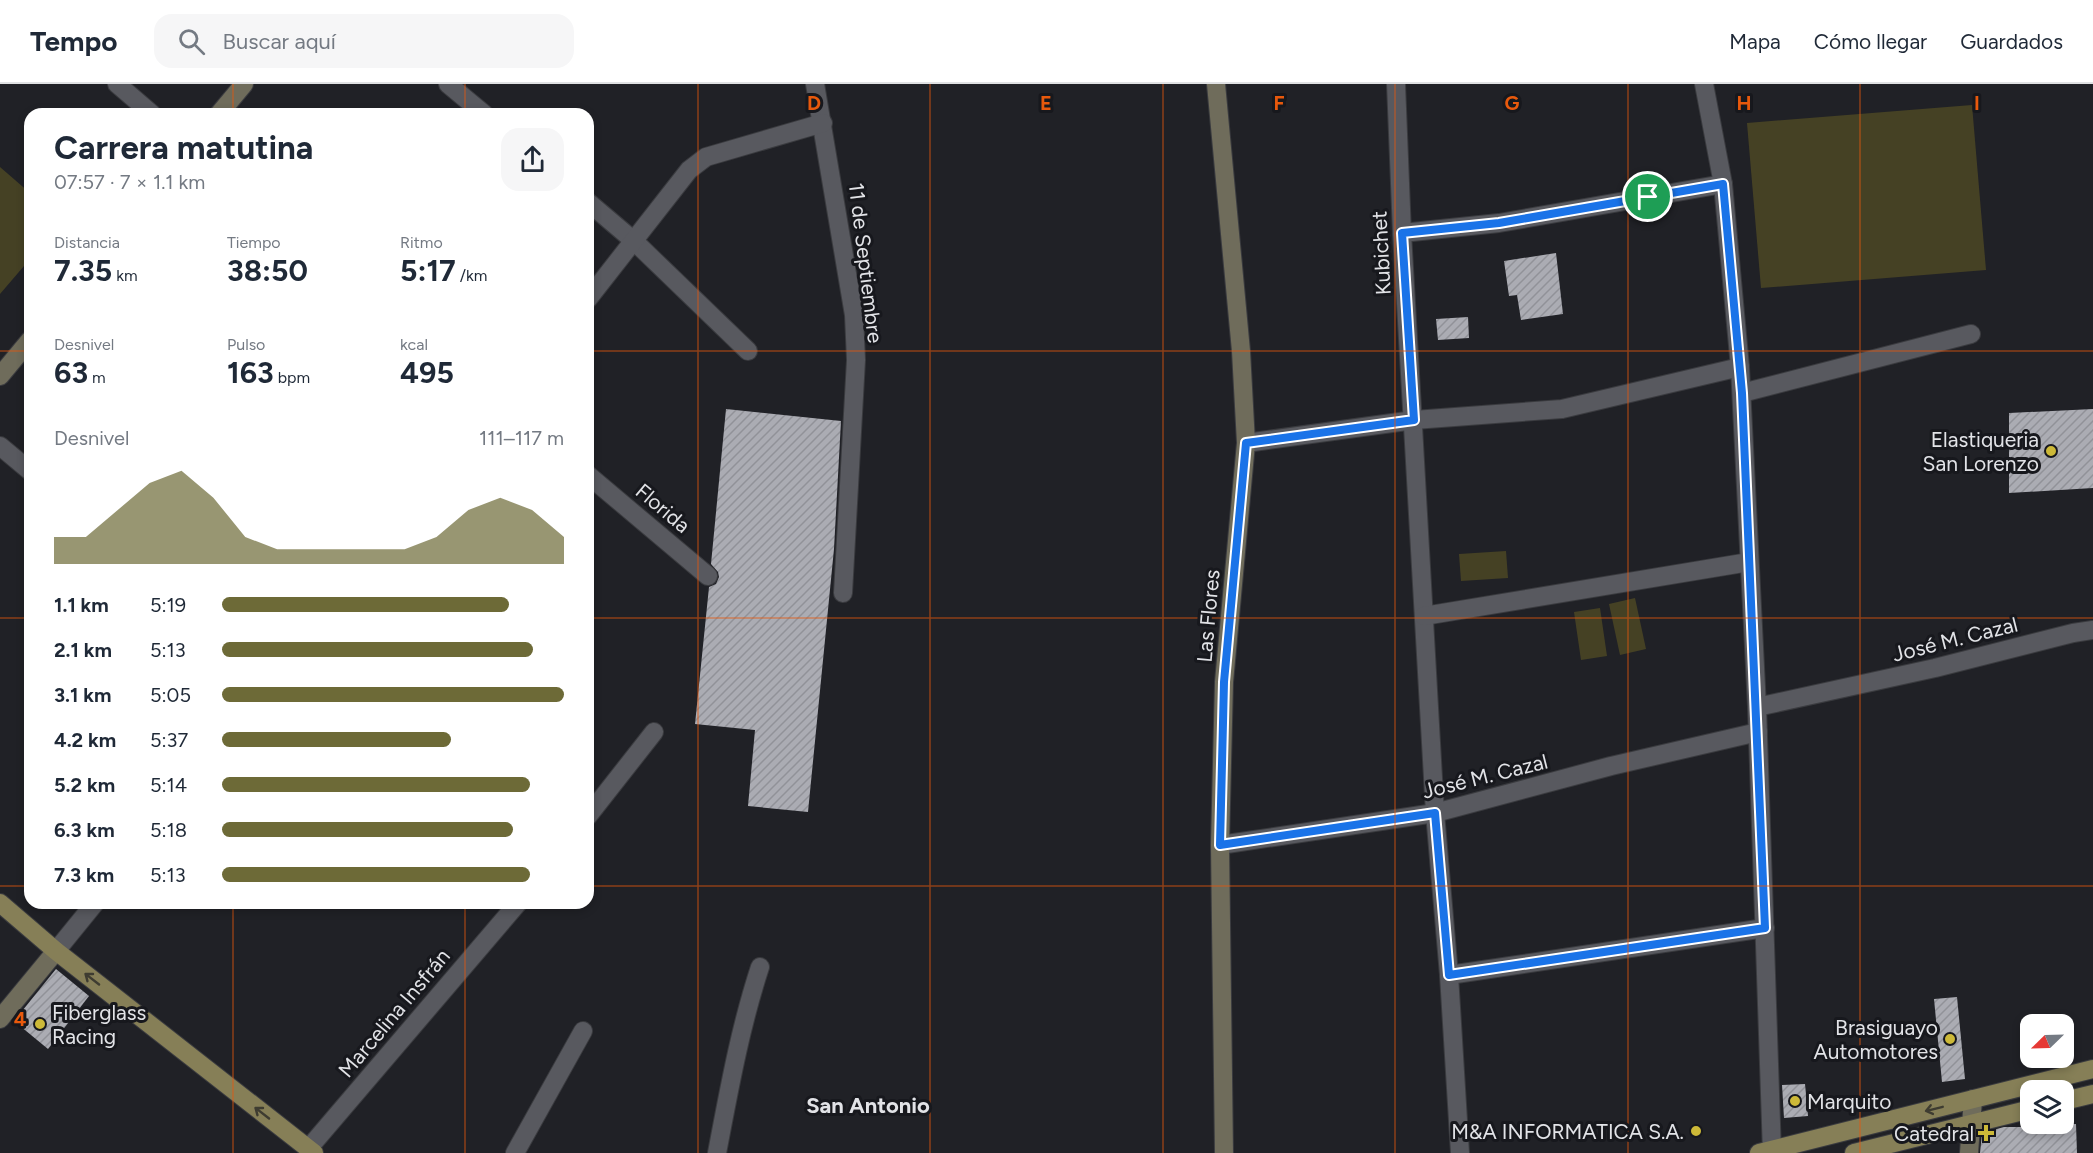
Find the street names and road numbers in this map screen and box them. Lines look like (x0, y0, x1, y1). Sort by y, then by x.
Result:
street label: 11 de Septiembre (844, 181, 888, 345)
street label: Kubichet (1366, 210, 1396, 296)
street label: Florida (631, 478, 695, 538)
street label: Las Flores (1191, 569, 1225, 663)
street label: José M. Cazal (1890, 611, 2020, 667)
street label: José M. Cazal (1420, 748, 1550, 804)
street label: Marcelina Insfrán (333, 944, 455, 1082)

